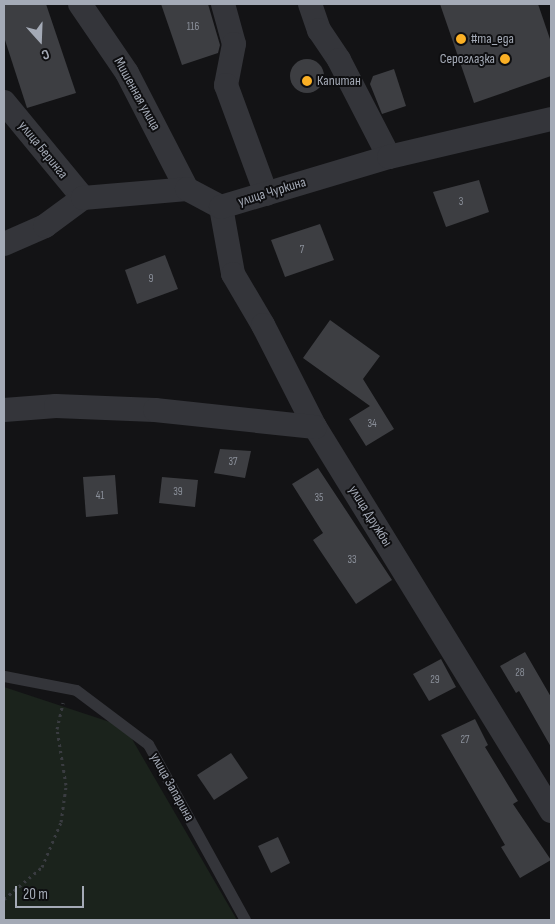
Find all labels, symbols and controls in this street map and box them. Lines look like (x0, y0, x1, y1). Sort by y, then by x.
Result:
north arrow (15, 15, 65, 65)
house number: 116 (187, 20, 199, 34)
place label: #та_еда (471, 31, 514, 47)
marker: #та_еда (455, 33, 467, 45)
text: С (39, 45, 52, 64)
place label: Сероглазка (440, 51, 495, 67)
marker: Сероглазка (499, 53, 511, 65)
street label: Мишенная улица (110, 55, 164, 133)
place label: Капитан (317, 73, 361, 89)
marker: Капитан (301, 75, 313, 87)
street label: улица Беринга (15, 118, 71, 182)
street label: улица Чуркина (236, 174, 308, 210)
house number: 3 (459, 195, 463, 209)
house number: 7 (300, 243, 304, 257)
house number: 9 (149, 272, 153, 286)
house number: 34 (367, 417, 377, 431)
house number: 37 (228, 455, 238, 469)
street label: улица Дружбы (345, 482, 395, 550)
house number: 39 (173, 485, 183, 499)
house number: 41 (96, 489, 104, 503)
house number: 35 (314, 491, 324, 505)
house number: 33 (347, 553, 357, 567)
house number: 28 (515, 666, 525, 680)
house number: 29 (430, 673, 440, 687)
house number: 27 (461, 733, 469, 747)
street label: улица Запарина (146, 750, 198, 824)
scale bar (18, 876, 86, 908)
text: 20 m (23, 885, 48, 904)

